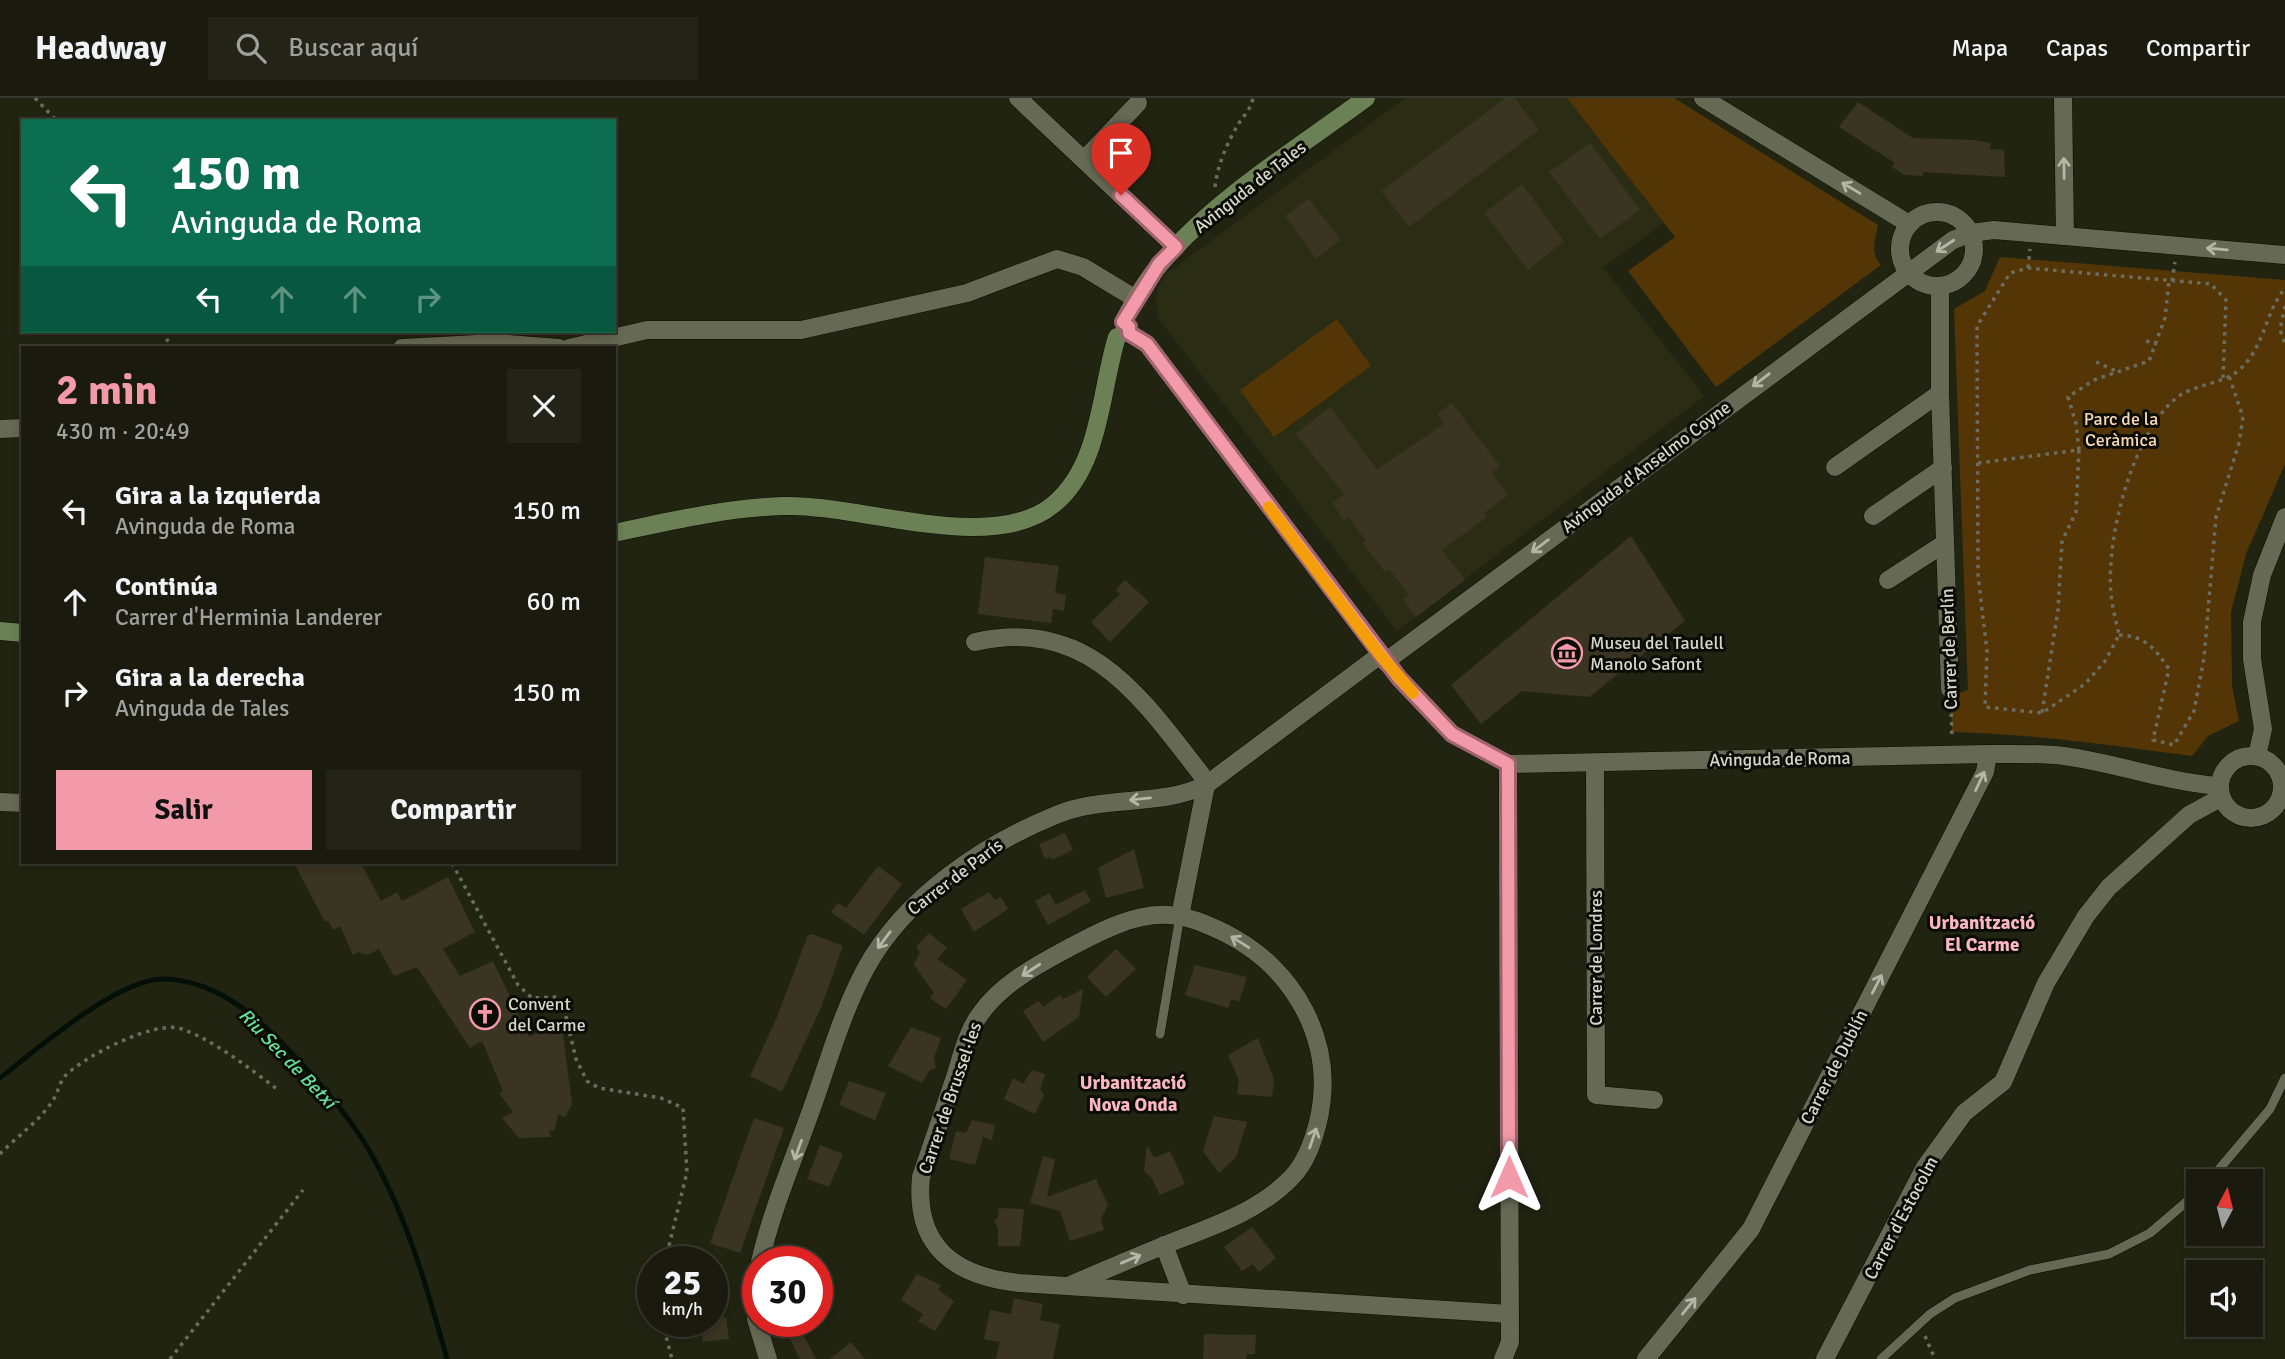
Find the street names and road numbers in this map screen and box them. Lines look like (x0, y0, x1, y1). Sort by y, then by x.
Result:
street label: Avinguda de Tales (1189, 136, 1311, 238)
street label: Avinguda d'Anselmo Coyne (1557, 396, 1735, 538)
street label: Carrer de Berlín (1936, 588, 1962, 710)
street label: Avinguda de Roma (1709, 747, 1851, 771)
street label: Carrer de París (903, 834, 1007, 920)
street label: Carrer de Londres (1585, 890, 1607, 1026)
street label: Carrer de Dublín (1796, 1006, 1872, 1128)
street label: Carrer de Brussel·les (914, 1019, 986, 1177)
street label: Carrer d'Estocolm (1859, 1153, 1943, 1283)

